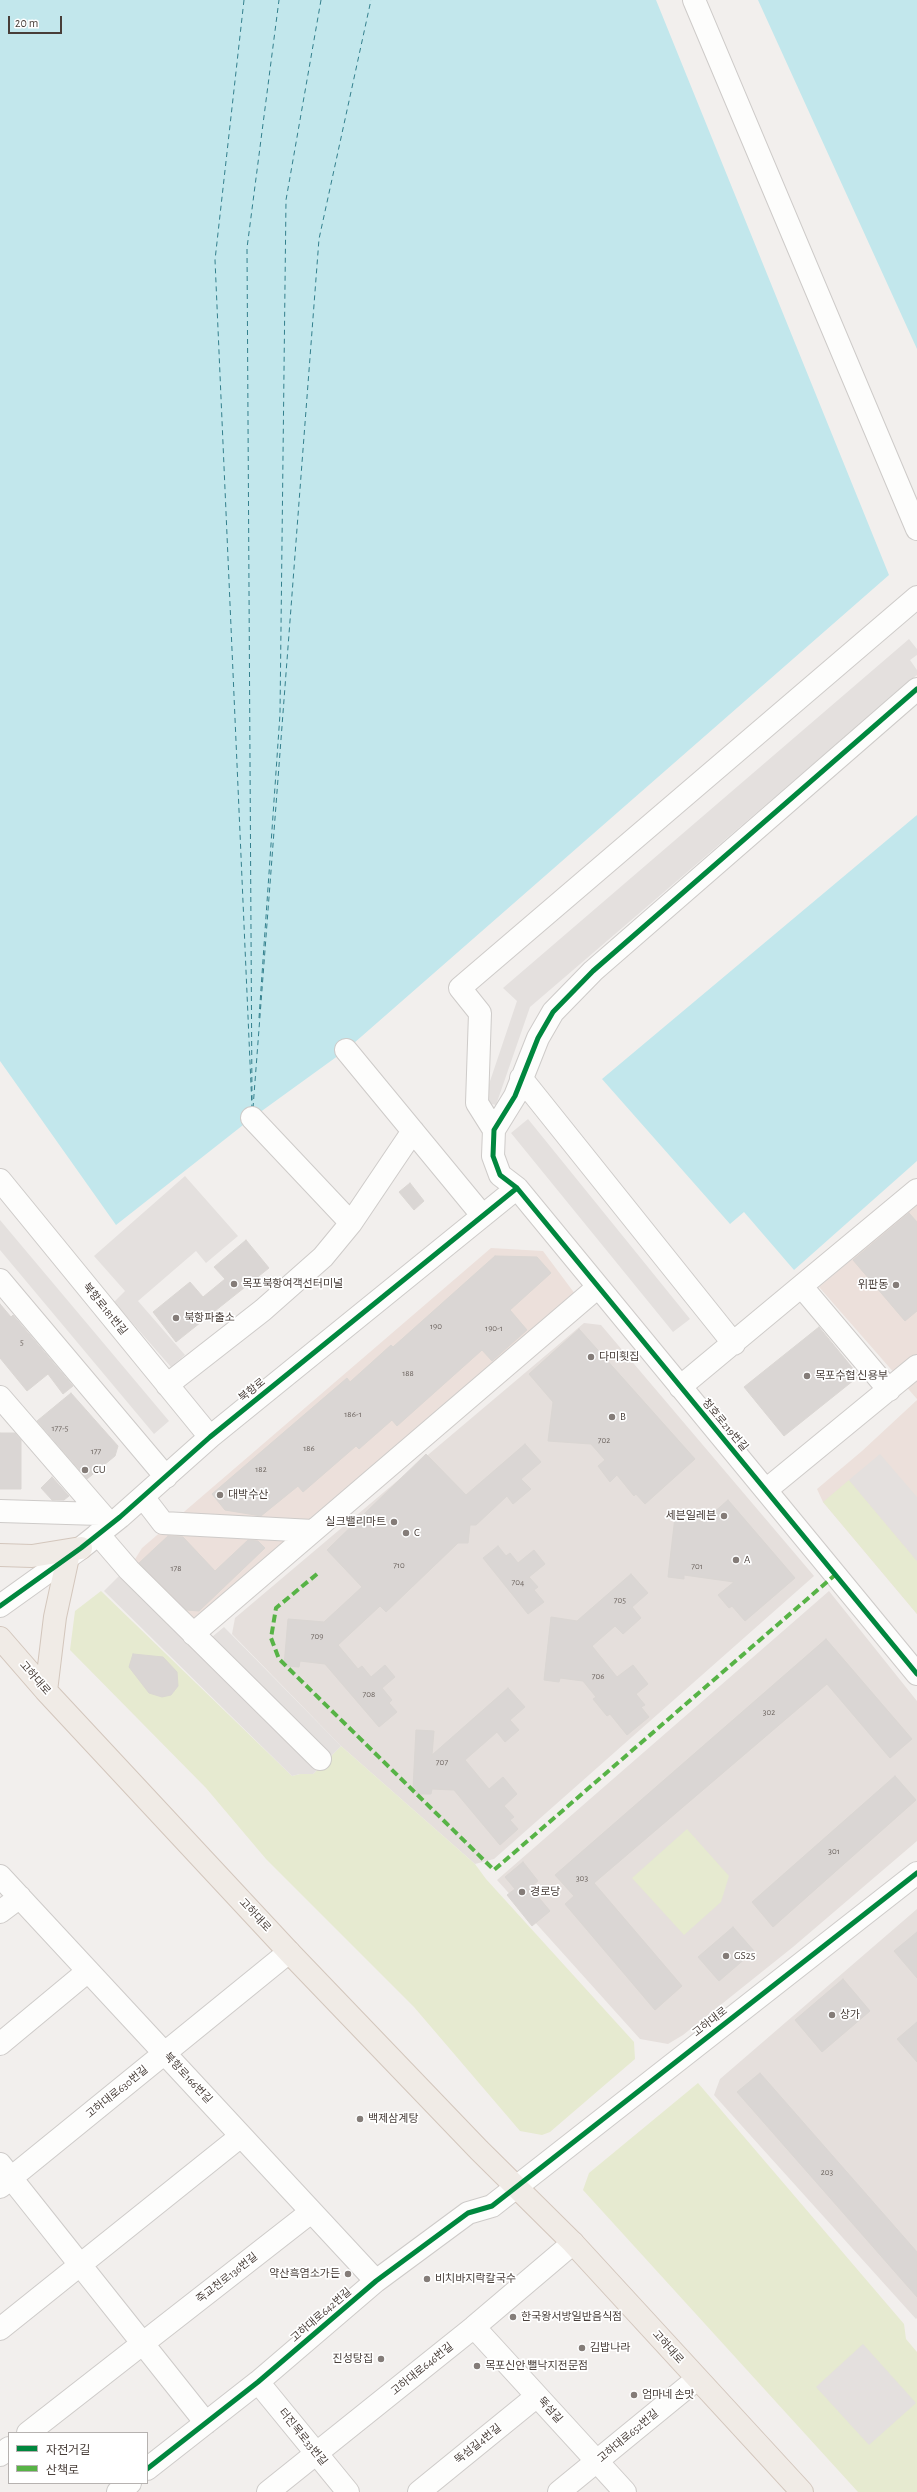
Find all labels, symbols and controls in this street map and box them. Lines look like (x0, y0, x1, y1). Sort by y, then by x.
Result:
scale bar (10, 8, 64, 34)
text: 20 m (15, 17, 38, 29)
place label: 목포북항여객선터미널 (242, 1277, 343, 1291)
place label: 위판동 (858, 1278, 888, 1292)
marker: 목포북항여객선터미널 (229, 1279, 239, 1289)
street label: 북항로181번길 (80, 1280, 130, 1338)
marker: 위판동 (891, 1280, 901, 1290)
place label: 북항파출소 (184, 1311, 235, 1325)
marker: 북항파출소 (171, 1313, 181, 1323)
house number: 190 (430, 1321, 442, 1331)
house number: 190-1 (485, 1323, 503, 1333)
house number: 5 (20, 1337, 24, 1347)
place label: 다미횟집 (599, 1350, 639, 1364)
marker: 다미횟집 (586, 1352, 596, 1362)
house number: 188 (402, 1368, 414, 1378)
place label: 목포수협 신용부 (815, 1369, 888, 1383)
marker: 목포수협 신용부 (802, 1371, 812, 1381)
street label: 북항로 (236, 1375, 268, 1405)
street label: 청호로219번길 (699, 1396, 751, 1454)
house number: 186-1 (344, 1409, 362, 1419)
place label: B (620, 1410, 626, 1424)
marker: B (607, 1412, 617, 1422)
house number: 177-5 (51, 1423, 69, 1433)
house number: 702 (598, 1435, 610, 1445)
house number: 186 (303, 1443, 315, 1453)
house number: 177 (91, 1446, 101, 1456)
place label: CU (93, 1463, 106, 1477)
house number: 182 (255, 1464, 267, 1474)
marker: CU (80, 1465, 90, 1475)
place label: 대박수산 (228, 1488, 268, 1502)
marker: 대박수산 (215, 1490, 225, 1500)
place label: 세븐일레븐 (665, 1509, 716, 1523)
marker: 세븐일레븐 (719, 1511, 729, 1521)
place label: 실크밸리마트 (325, 1515, 386, 1529)
marker: 실크밸리마트 (389, 1517, 399, 1527)
place label: C (414, 1526, 420, 1540)
marker: C (401, 1528, 411, 1538)
place label: A (744, 1553, 750, 1567)
marker: A (731, 1555, 741, 1565)
house number: 710 (393, 1560, 405, 1570)
house number: 701 (691, 1561, 703, 1571)
house number: 178 (170, 1563, 182, 1573)
house number: 704 (512, 1577, 524, 1587)
house number: 705 (614, 1595, 626, 1605)
house number: 709 (311, 1631, 323, 1641)
street label: 고하대로 (17, 1658, 53, 1698)
house number: 706 (592, 1671, 604, 1681)
house number: 708 (363, 1689, 375, 1699)
house number: 302 (763, 1707, 775, 1717)
house number: 707 (436, 1757, 448, 1767)
house number: 301 (828, 1846, 840, 1856)
house number: 303 (576, 1873, 588, 1883)
place label: 경로당 (530, 1885, 560, 1899)
marker: 경로당 (517, 1887, 527, 1897)
street label: 고하대로 (236, 1896, 274, 1934)
place label: GS25 (734, 1949, 755, 1963)
marker: GS25 (721, 1951, 731, 1961)
street label: 고하대로 (690, 2004, 730, 2040)
place label: 상가 (840, 2008, 860, 2022)
marker: 상가 (827, 2010, 837, 2020)
street label: 북항로166번길 (161, 2050, 215, 2106)
street label: 고하대로630번길 (83, 2063, 151, 2121)
place label: 백제삼계탕 (368, 2112, 419, 2126)
marker: 백제삼계탕 (355, 2114, 365, 2124)
house number: 203 (821, 2167, 833, 2177)
street label: 죽교천로136번길 (194, 2250, 260, 2306)
place label: 약산흑염소가든 (269, 2267, 340, 2281)
marker: 약산흑염소가든 (343, 2269, 353, 2279)
place label: 비치바지락칼국수 (435, 2272, 516, 2286)
marker: 비치바지락칼국수 (422, 2274, 432, 2284)
street label: 고하대로642번길 (288, 2285, 354, 2345)
place label: 한국왕서방일반음식점 (521, 2310, 622, 2324)
marker: 한국왕서방일반음식점 (508, 2312, 518, 2322)
street label: 고하대로 (650, 2328, 686, 2366)
street label: 고하대로646번길 (388, 2340, 456, 2398)
place label: 김밥나라 (590, 2341, 630, 2355)
marker: 김밥나라 (577, 2343, 587, 2353)
place label: 진성탕집 (333, 2352, 373, 2366)
marker: 진성탕집 (376, 2354, 386, 2364)
place label: 목포신안 뻘낙지전문점 (485, 2359, 588, 2373)
marker: 목포신안 뻘낙지전문점 (472, 2361, 482, 2371)
place label: 엄마네 손맛 (642, 2388, 694, 2402)
marker: 엄마네 손맛 (629, 2390, 639, 2400)
street label: 뚝섬길 (535, 2394, 565, 2426)
street label: 터진목로33번길 (276, 2406, 330, 2468)
street label: 고하대로652번길 (595, 2407, 661, 2465)
street label: 뚝섬길4번길 (452, 2421, 504, 2467)
legend (8, 2432, 148, 2484)
text: 자전거길 (46, 2444, 90, 2456)
text: 산책로 (46, 2464, 79, 2476)

